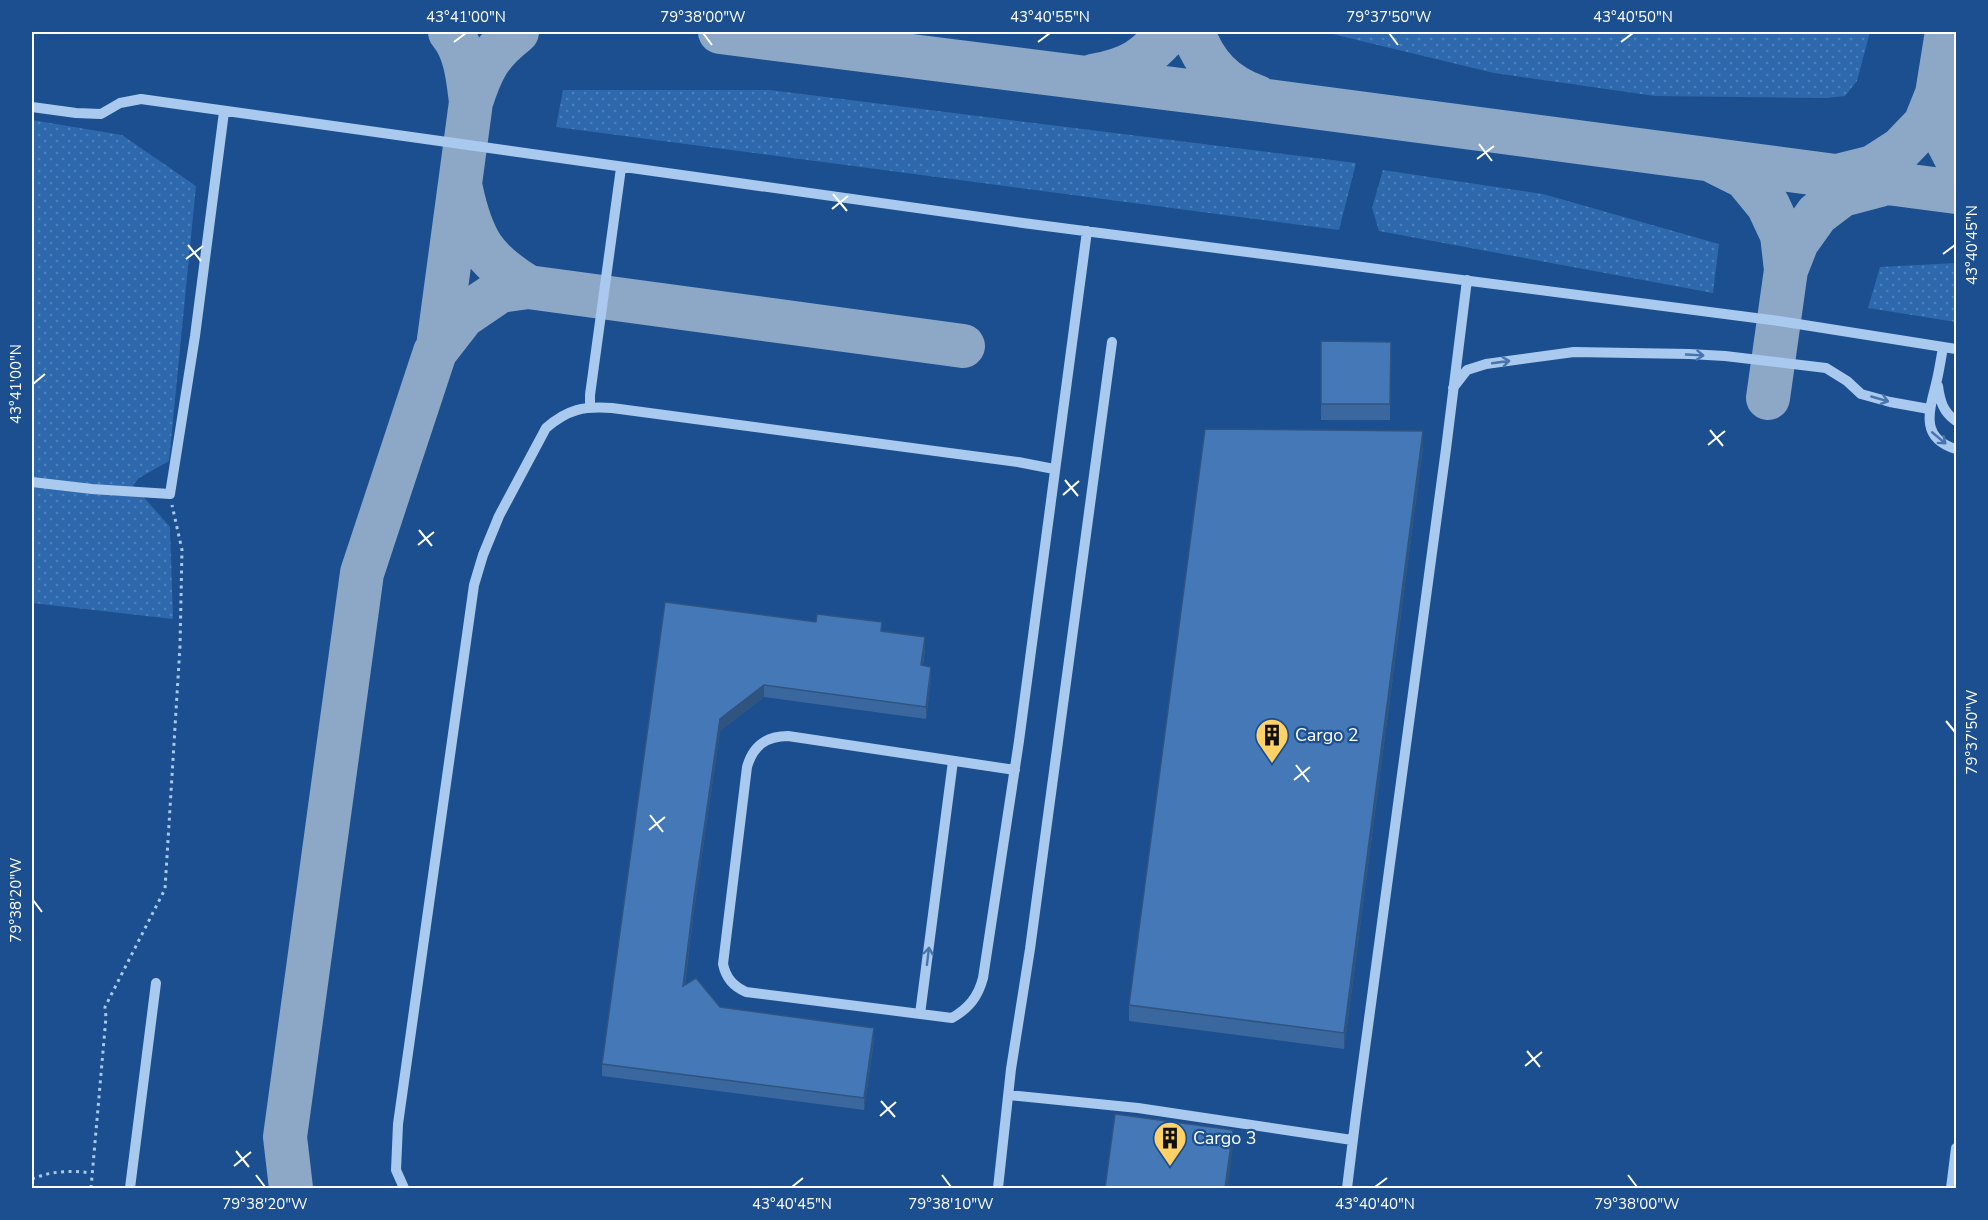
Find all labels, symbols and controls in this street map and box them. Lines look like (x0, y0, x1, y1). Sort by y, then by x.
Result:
text: 43°41'00"N (426, 7, 506, 27)
text: 79°38'00"W (660, 7, 746, 27)
text: 43°40'55"N (1010, 7, 1090, 27)
text: 79°37'50"W (1346, 7, 1432, 27)
text: 43°40'50"N (1593, 7, 1673, 27)
text: 43°40'45"N (1962, 205, 1982, 285)
text: 43°41'00"N (6, 344, 26, 424)
one-way arrow (1685, 349, 1705, 360)
one-way arrow (1491, 356, 1511, 367)
one-way arrow (1870, 394, 1889, 406)
one-way arrow (1931, 431, 1947, 445)
text: 79°37'50"W (1962, 689, 1982, 775)
building icon: Cargo 2 (1254, 717, 1290, 764)
place label: Cargo 2 (1295, 723, 1359, 747)
text: 79°38'20"W (6, 857, 26, 943)
one-way arrow (922, 947, 933, 967)
building icon: Cargo 3 (1152, 1120, 1188, 1167)
place label: Cargo 3 (1193, 1126, 1257, 1150)
text: 79°38'20"W (222, 1194, 308, 1214)
text: 43°40'45"N (752, 1194, 832, 1214)
text: 79°38'10"W (908, 1194, 994, 1214)
text: 43°40'40"N (1335, 1194, 1415, 1214)
text: 79°38'00"W (1594, 1194, 1680, 1214)

